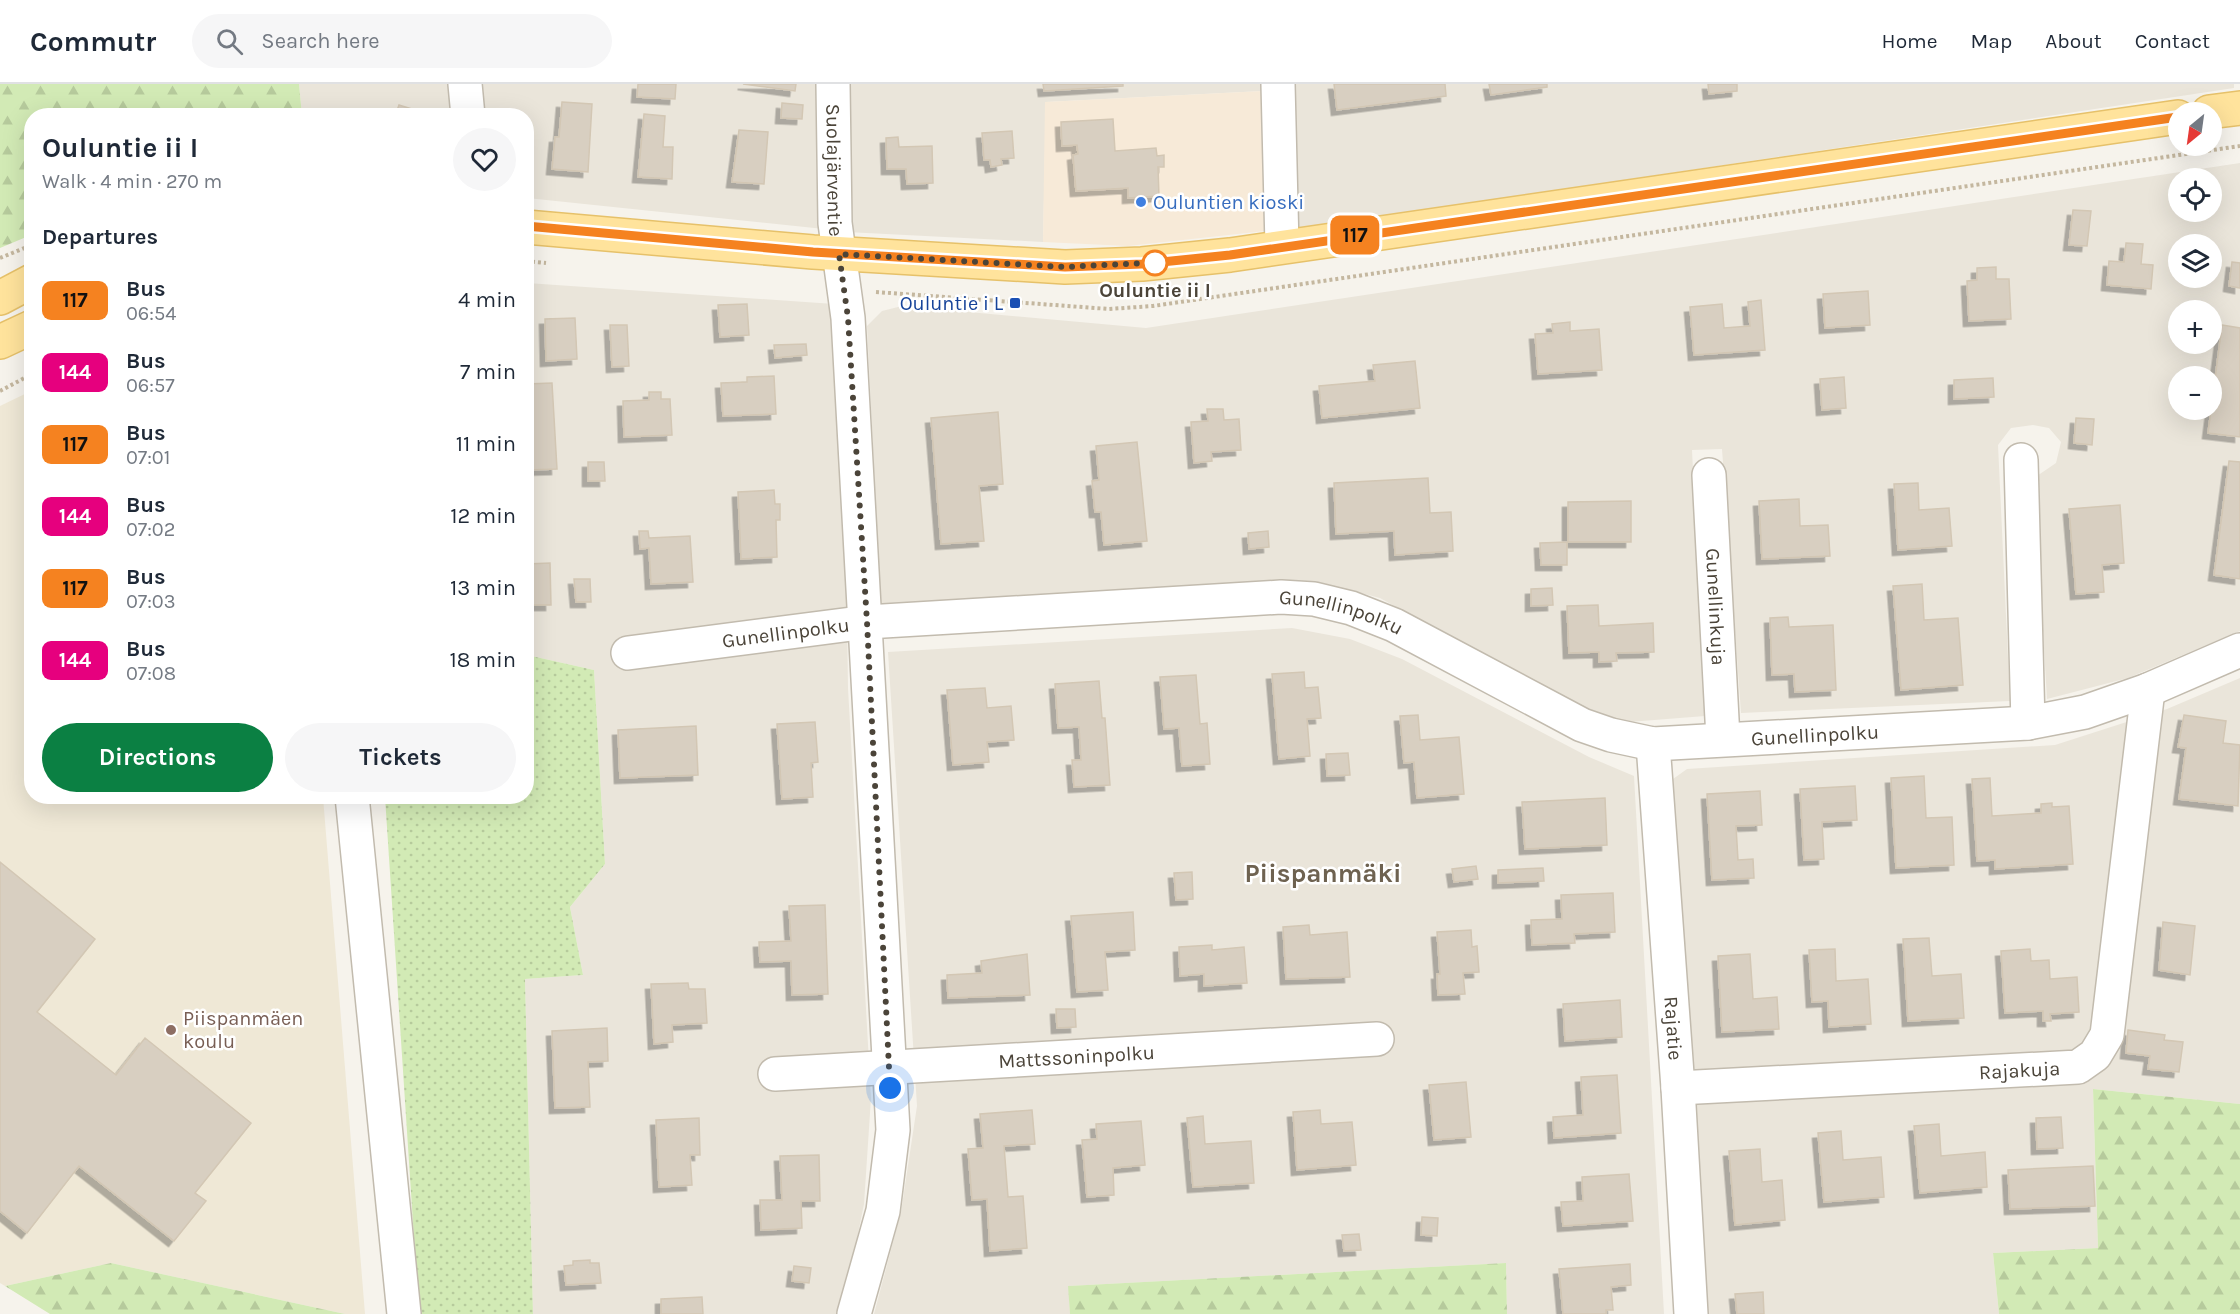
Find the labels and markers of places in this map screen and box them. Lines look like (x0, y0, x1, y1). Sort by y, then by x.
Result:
place label: Ouluntien kioski (1153, 191, 1304, 214)
marker: Ouluntien kioski (1134, 195, 1148, 209)
marker: Ouluntie ii I (1142, 250, 1168, 276)
place label: Ouluntie ii I (1099, 279, 1211, 302)
place label: Ouluntie i L (900, 292, 1004, 315)
marker: Ouluntie i L (1008, 296, 1022, 310)
place label: Piispanmäen koulu (183, 1007, 303, 1053)
marker: Piispanmäen koulu (164, 1023, 178, 1037)

